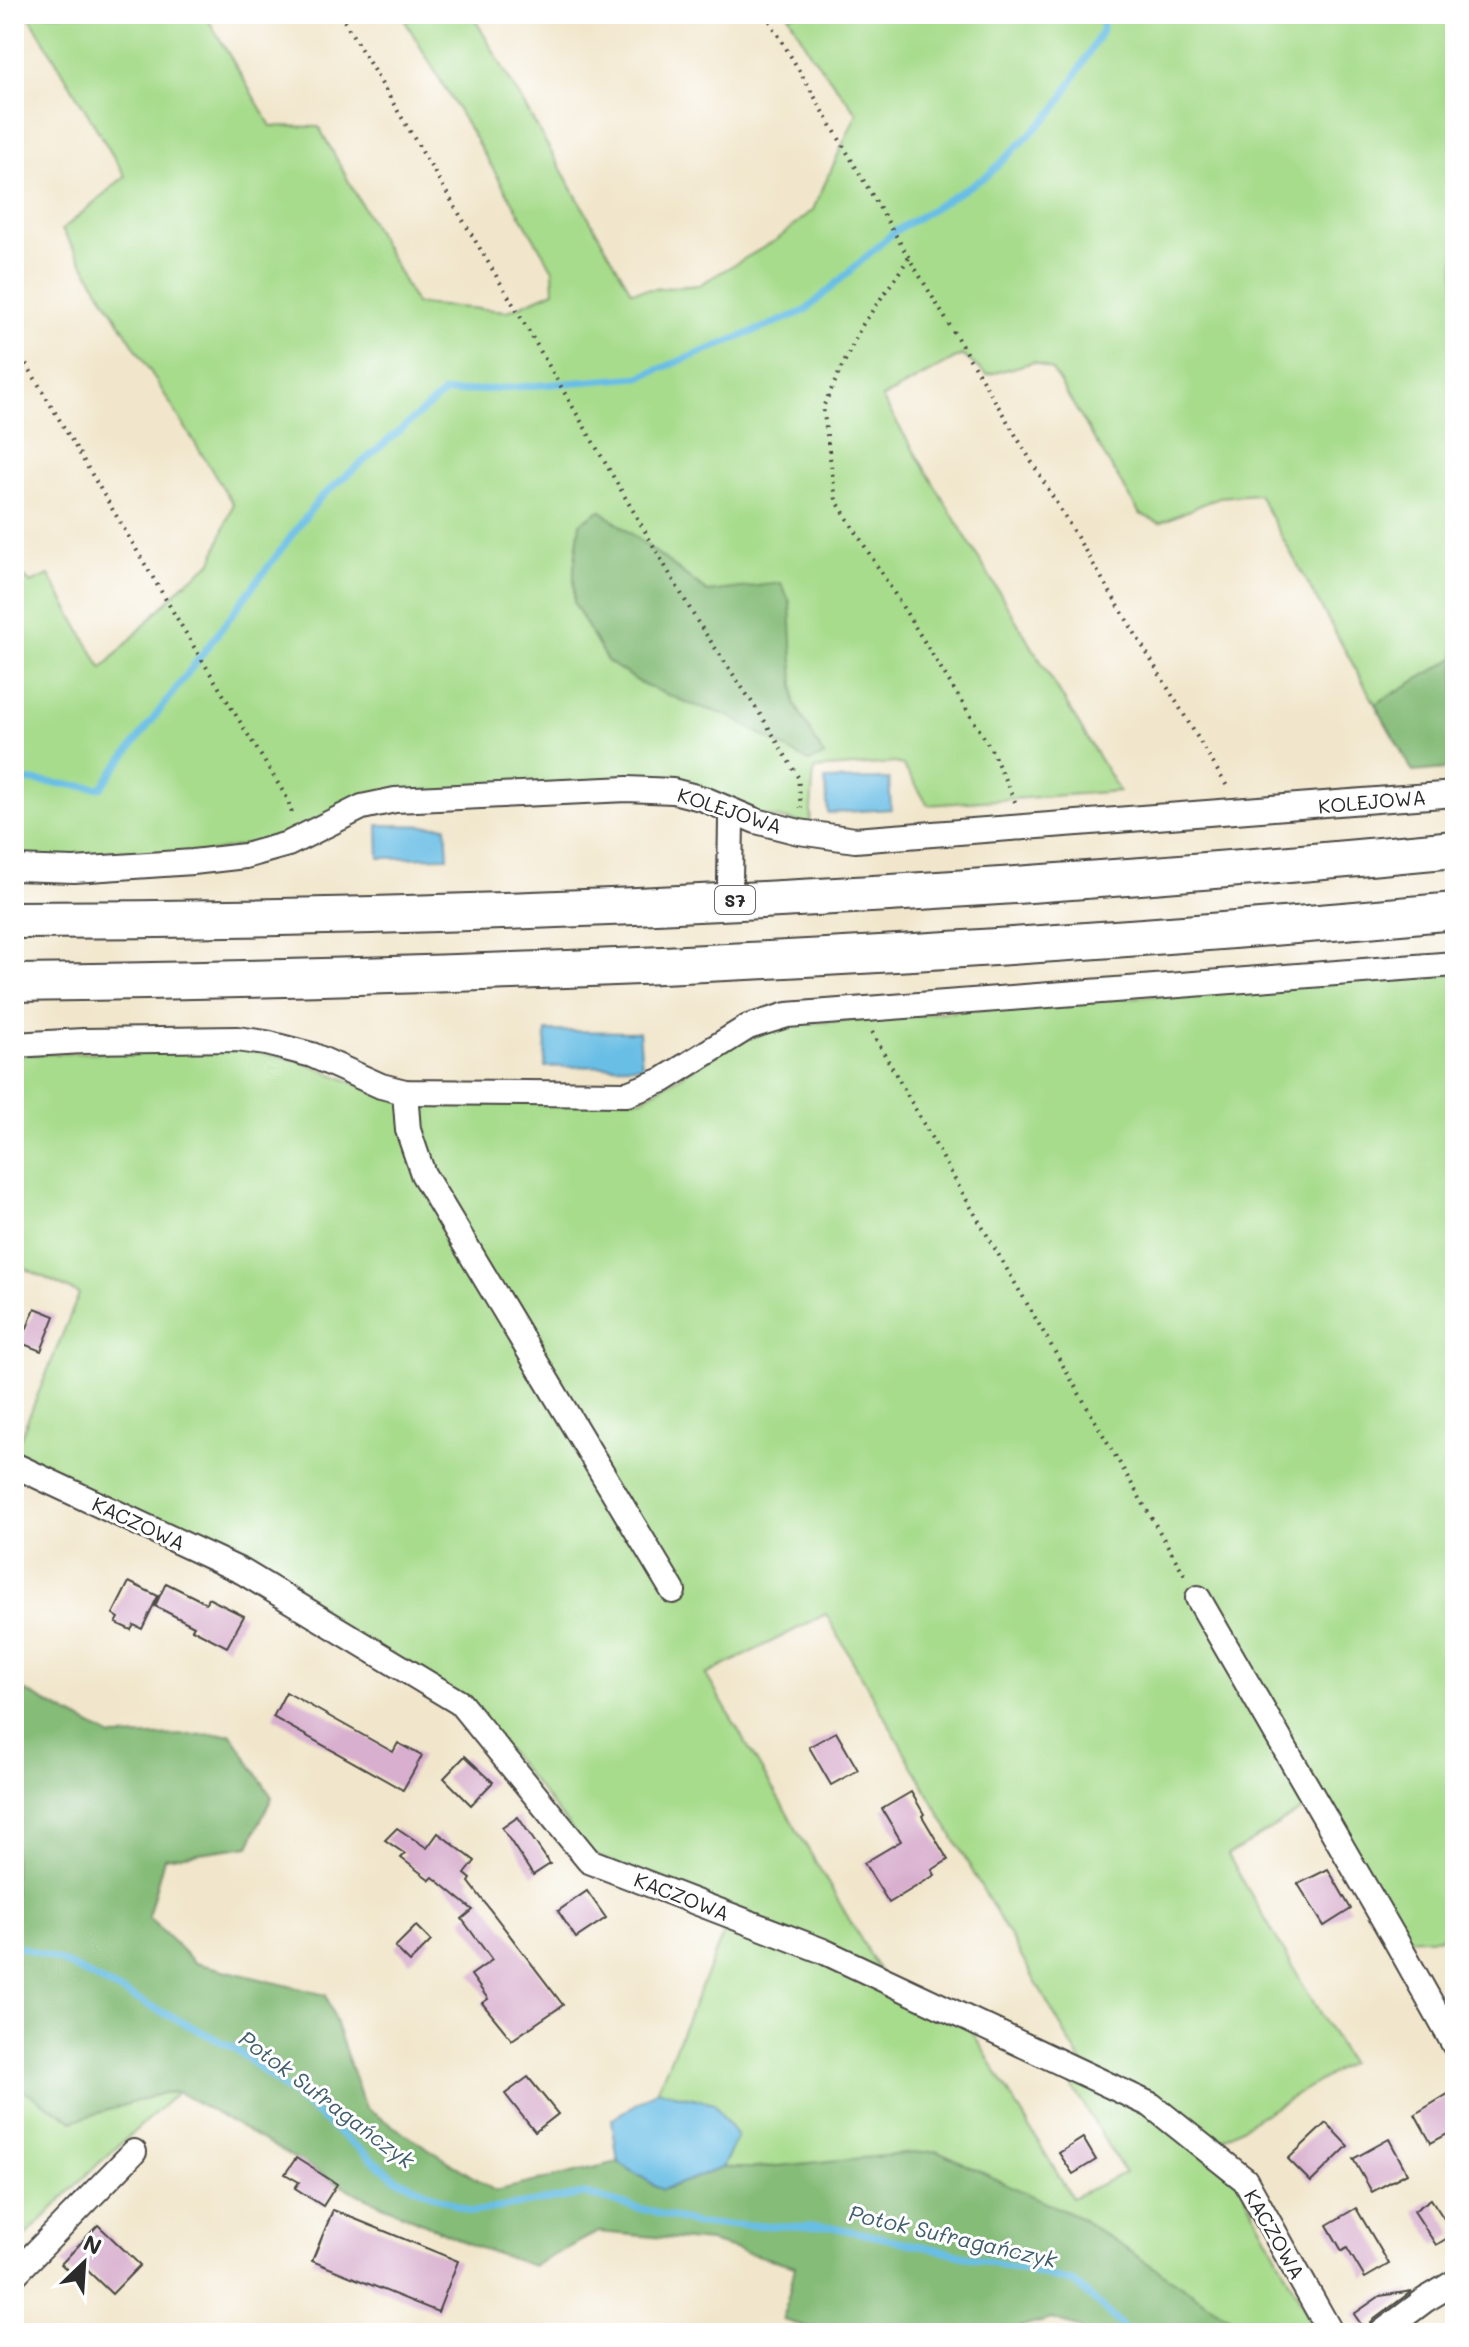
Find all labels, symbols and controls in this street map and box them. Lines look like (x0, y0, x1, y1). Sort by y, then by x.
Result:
street label: KOLEJOWA (675, 781, 785, 839)
street label: KOLEJOWA (1317, 783, 1427, 819)
road number: S7 (715, 886, 755, 914)
street label: KACZOWA (88, 1490, 190, 1556)
street label: KACZOWA (631, 1866, 733, 1926)
water label: Potok Sufragańczyk (233, 2023, 422, 2175)
street label: KACZOWA (1239, 2184, 1311, 2284)
water label: Potok Sufragańczyk (846, 2198, 1061, 2274)
north arrow (44, 2223, 124, 2303)
text: N (79, 2228, 106, 2261)

